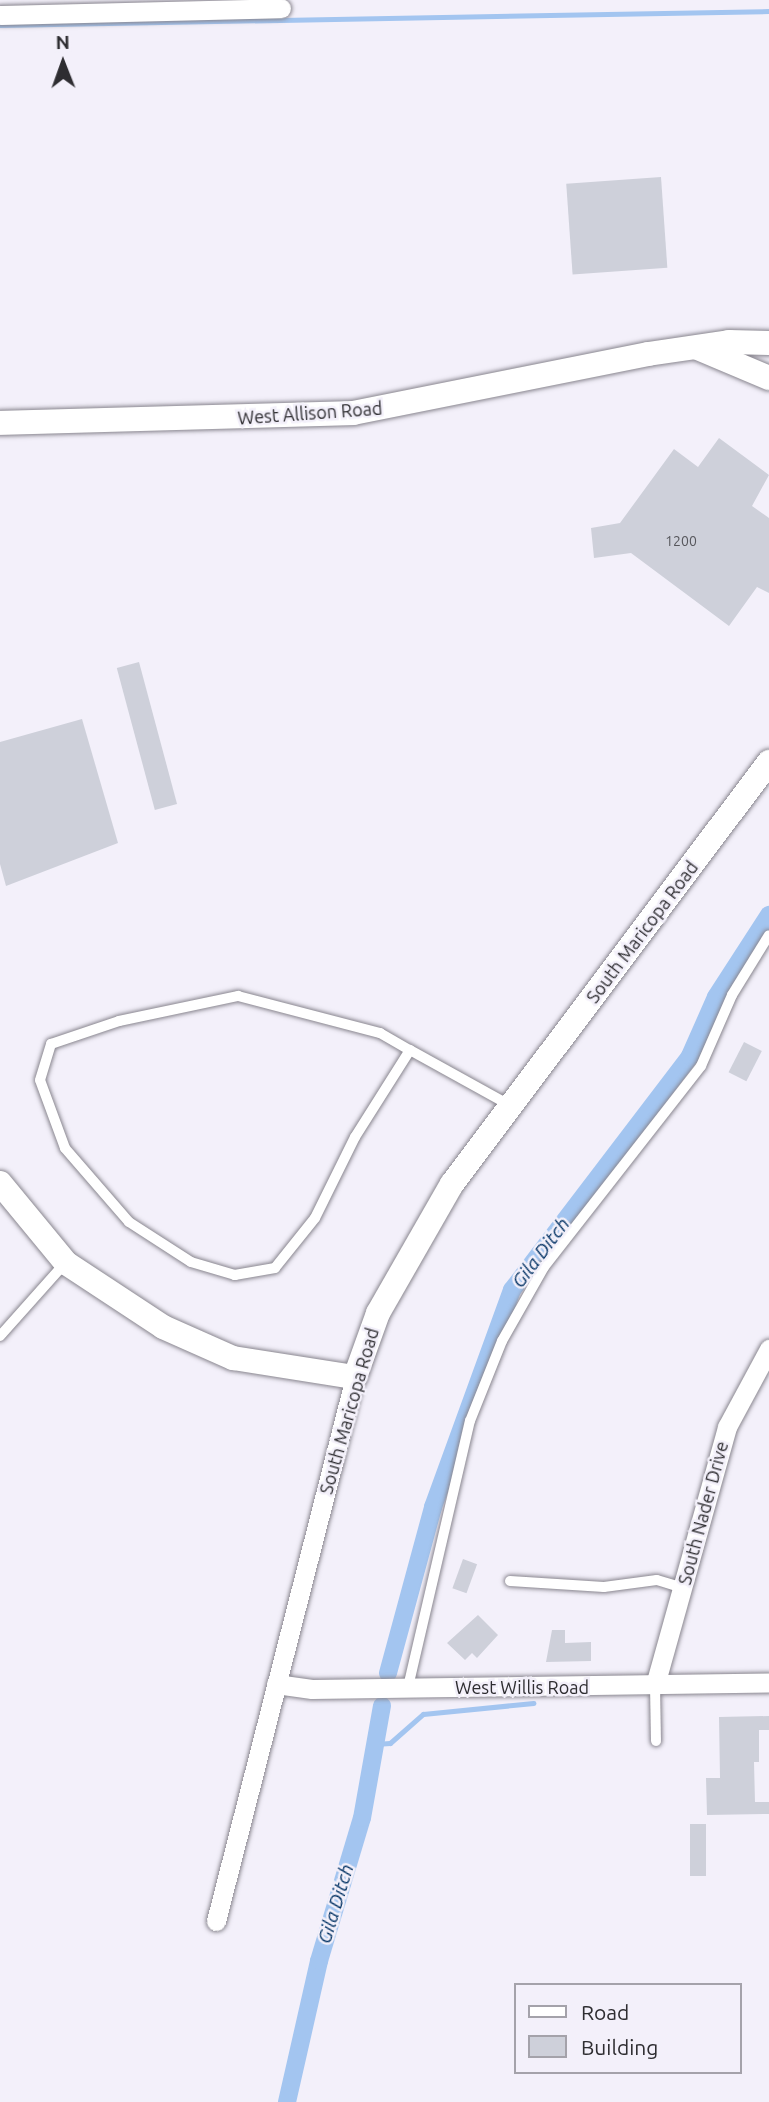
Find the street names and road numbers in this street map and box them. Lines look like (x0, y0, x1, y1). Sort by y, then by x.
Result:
street label: West Allison Road (237, 397, 383, 429)
street label: South Maricopa Road (582, 857, 702, 1007)
street label: South Maricopa Road (315, 1325, 383, 1497)
street label: South Nader Drive (673, 1439, 733, 1587)
street label: West Willis Road (455, 1676, 589, 1698)

